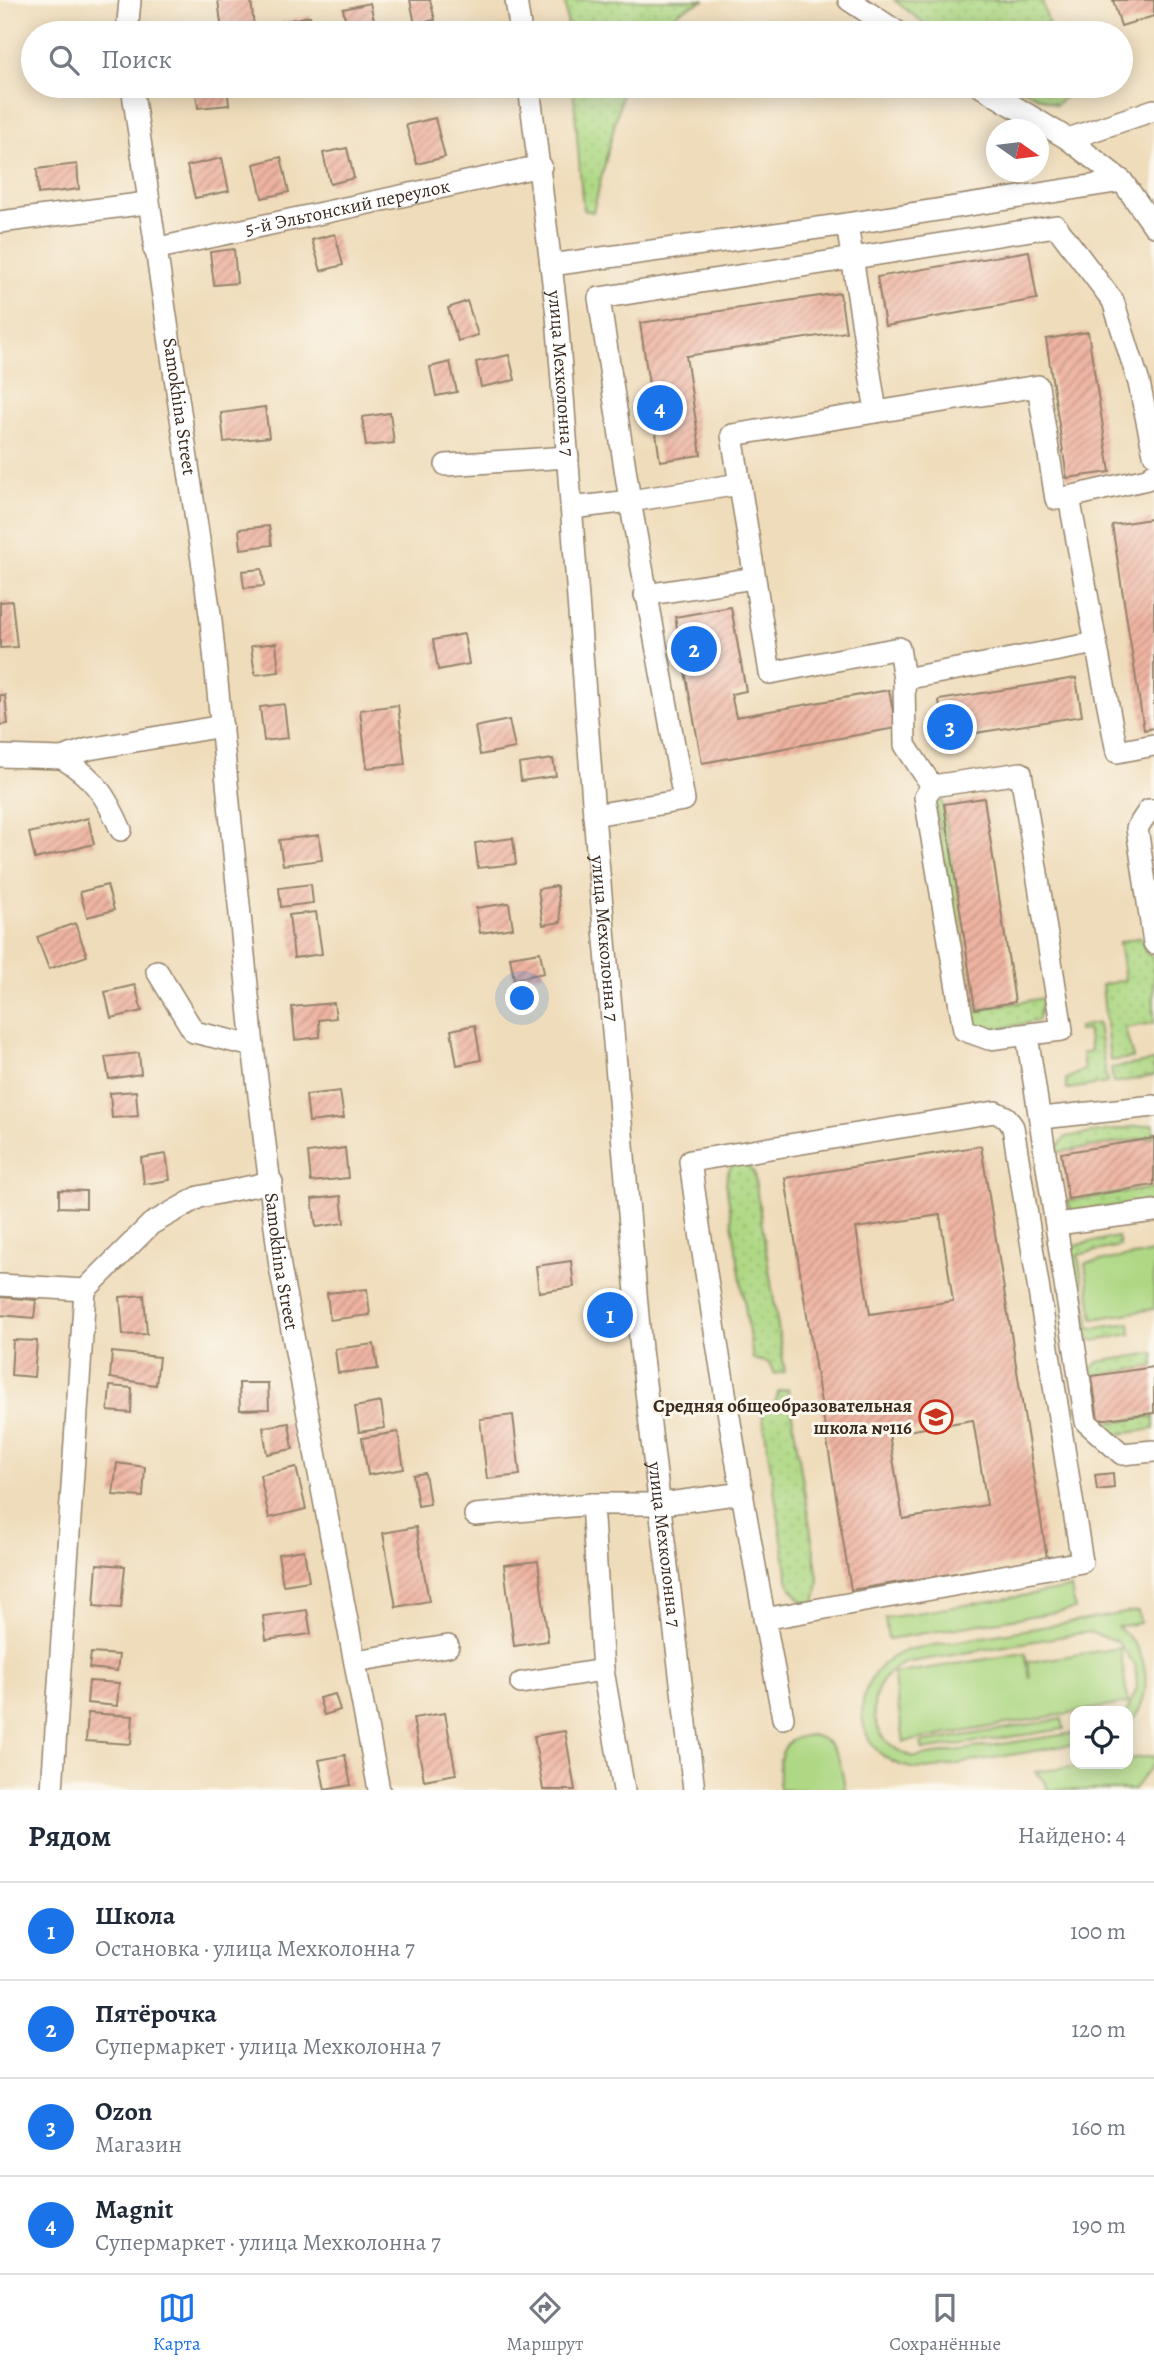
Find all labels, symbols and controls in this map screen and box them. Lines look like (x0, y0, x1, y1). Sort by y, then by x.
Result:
search box (21, 21, 1133, 98)
icon: search (45, 41, 83, 79)
text: Поиск (101, 42, 172, 77)
north arrow (986, 119, 1049, 182)
street label: 5-й Эльтонский переулок (243, 173, 453, 242)
street label: улица Мехколонна 7 (541, 288, 580, 457)
street label: Samokhina Street (156, 336, 202, 477)
pin: 4 (637, 382, 683, 434)
pin: 2 (671, 623, 717, 675)
pin: 3 (927, 701, 973, 753)
street label: улица Мехколонна 7 (585, 853, 625, 1023)
your location (505, 981, 539, 1015)
street label: Samokhina Street (258, 1191, 305, 1332)
pin: 1 (587, 1289, 633, 1341)
place label: Средняя общеобразовательная школа №116 (653, 1393, 912, 1441)
school or university icon: Средняя общеобразовательная школа №116 (917, 1398, 955, 1436)
street label: улица Мехколонна 7 (641, 1459, 687, 1629)
map controls (1070, 1706, 1133, 1769)
button: locate (1070, 1706, 1133, 1769)
text: Рядом (28, 1816, 111, 1856)
text: Найдено: 4 (1018, 1820, 1126, 1851)
text: Школа (95, 1898, 175, 1933)
text: 1 (47, 1916, 55, 1947)
text: 100 m (1070, 1916, 1126, 1947)
text: Остановка · улица Мехколонна 7 (95, 1933, 415, 1964)
text: Пятёрочка (95, 1996, 217, 2031)
text: 2 (45, 2014, 57, 2045)
text: 120 m (1071, 2014, 1126, 2045)
text: Супермаркет · улица Мехколонна 7 (95, 2031, 441, 2062)
text: Ozon (95, 2094, 153, 2129)
text: 3 (46, 2112, 56, 2143)
text: 160 m (1072, 2112, 1126, 2143)
text: Магазин (95, 2129, 182, 2160)
text: Magnit (95, 2192, 173, 2227)
text: 4 (46, 2210, 56, 2241)
text: 190 m (1072, 2210, 1126, 2241)
text: Супермаркет · улица Мехколонна 7 (95, 2227, 441, 2258)
tab: Карта (153, 2289, 201, 2357)
tab: Маршрут (506, 2289, 583, 2357)
tab: Сохранённые (889, 2289, 1001, 2357)

